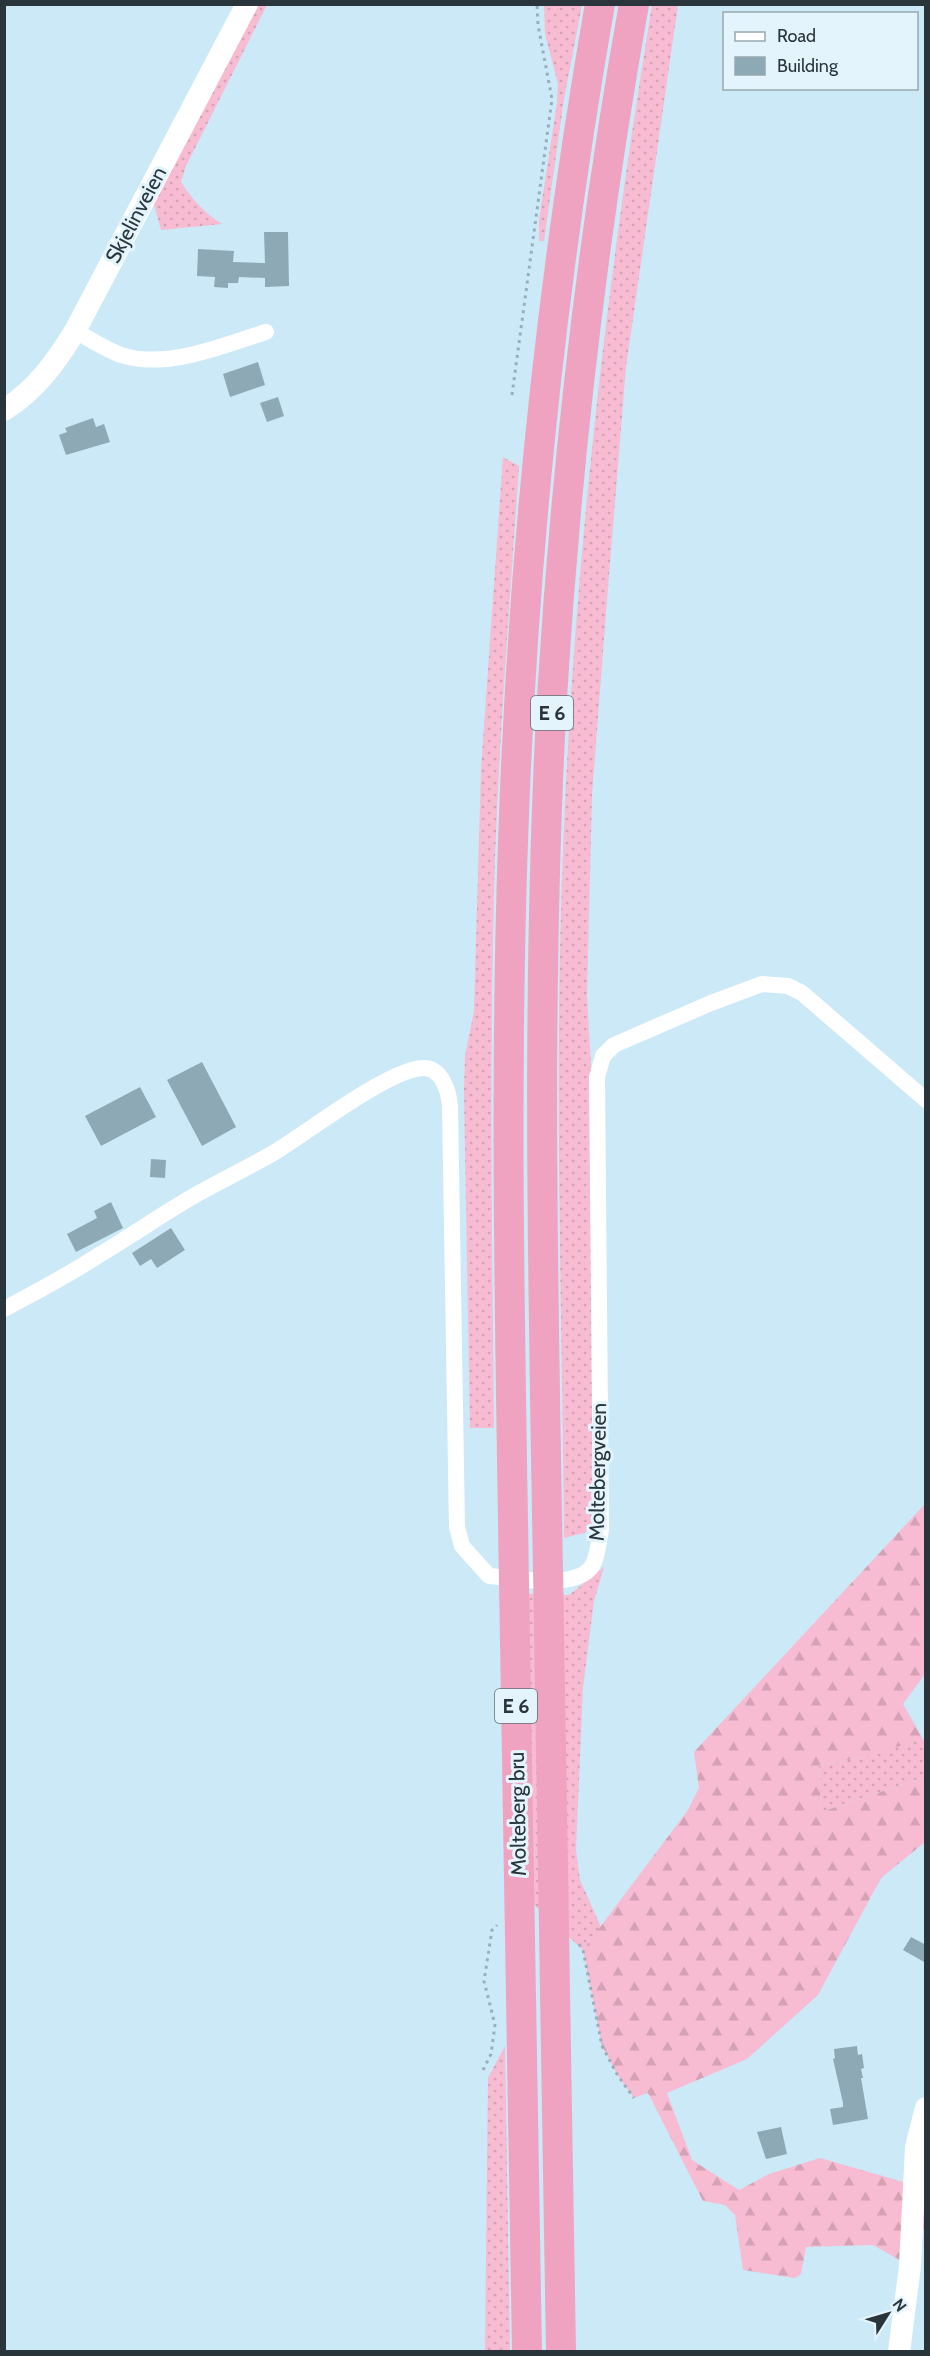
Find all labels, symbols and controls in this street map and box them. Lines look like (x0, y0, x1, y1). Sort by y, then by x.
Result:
legend (723, 12, 918, 90)
text: Road (777, 25, 816, 47)
text: Building (777, 55, 839, 77)
street label: Skjelinveien (100, 162, 172, 268)
road number: E 6 (531, 696, 573, 730)
street label: Moltebergveien (584, 1403, 611, 1541)
road number: E 6 (495, 1689, 537, 1723)
street label: Molteberg bru (504, 1752, 531, 1876)
north arrow (858, 2284, 918, 2344)
text: N (889, 2295, 911, 2316)

